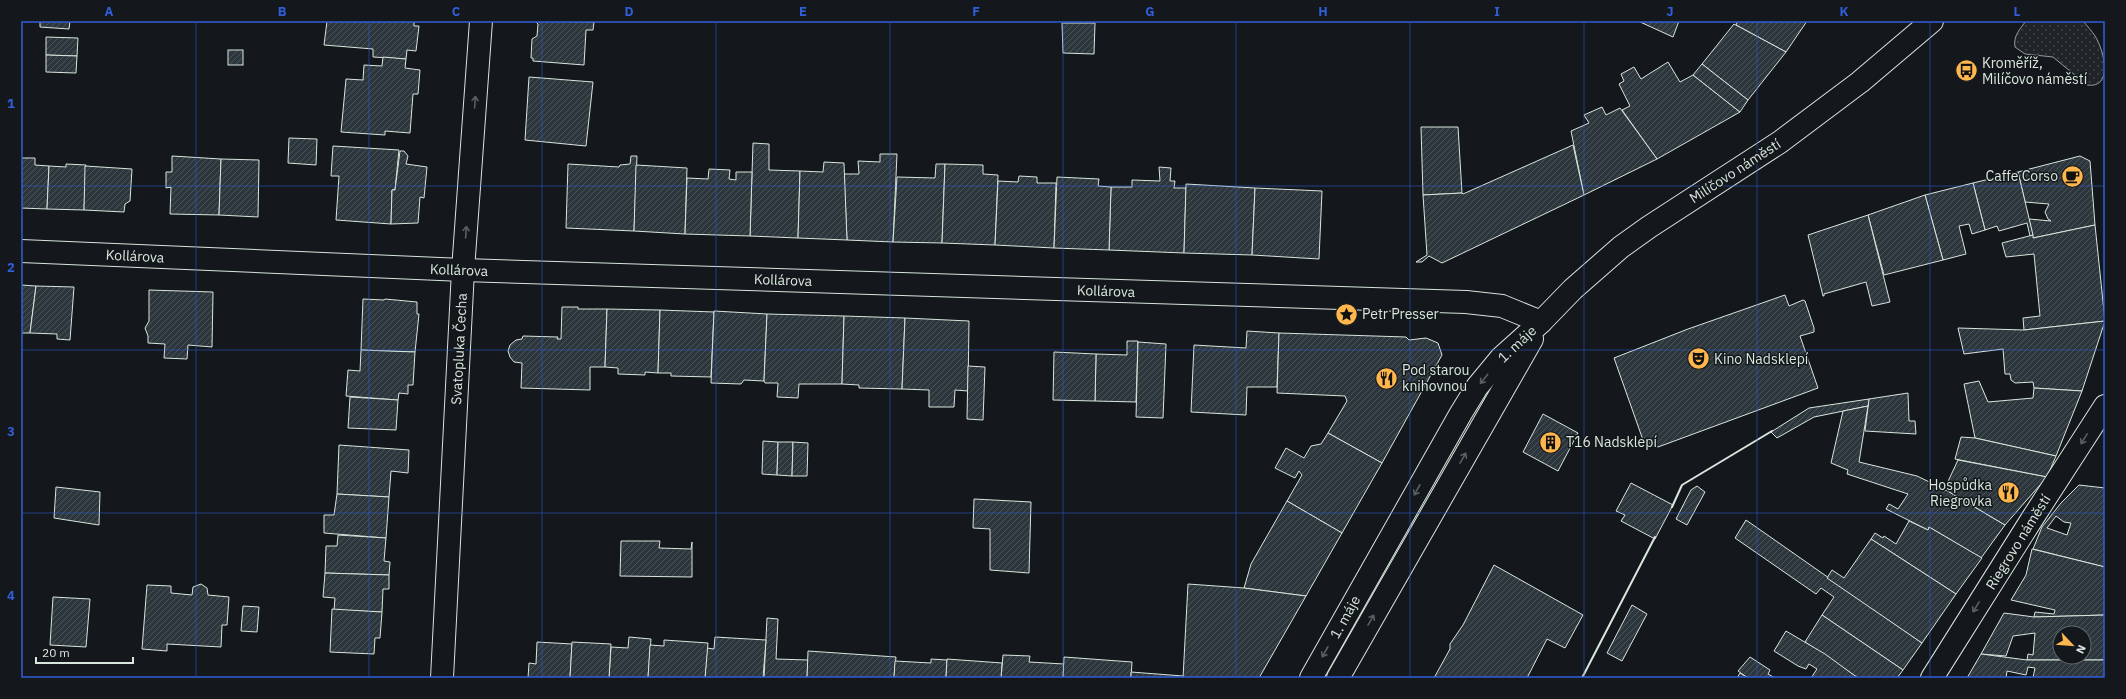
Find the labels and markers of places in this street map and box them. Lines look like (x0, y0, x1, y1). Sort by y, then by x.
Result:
place label: Kroměříž, Milíčovo náměstí (1982, 54, 2088, 88)
bus stop icon: Kroměříž, Milíčovo náměstí (1953, 58, 1979, 84)
cafe icon: Caffe Corso (2060, 163, 2086, 189)
place label: Caffe Corso (1985, 167, 2058, 185)
place icon: Petr Presser (1333, 301, 1359, 327)
place label: Petr Presser (1362, 305, 1439, 323)
theatre icon: Kino Nadsklepí (1685, 346, 1711, 372)
place label: Kino Nadsklepí (1714, 350, 1809, 368)
place label: Pod starou knihovnou (1402, 361, 1469, 395)
restaurant icon: Pod starou knihovnou (1373, 365, 1399, 391)
building icon: T16 Nadsklepí (1538, 429, 1564, 455)
place label: T16 Nadsklepí (1566, 433, 1657, 451)
place label: Hospůdka Riegrovka (1928, 476, 1993, 510)
restaurant icon: Hospůdka Riegrovka (1995, 480, 2021, 506)

